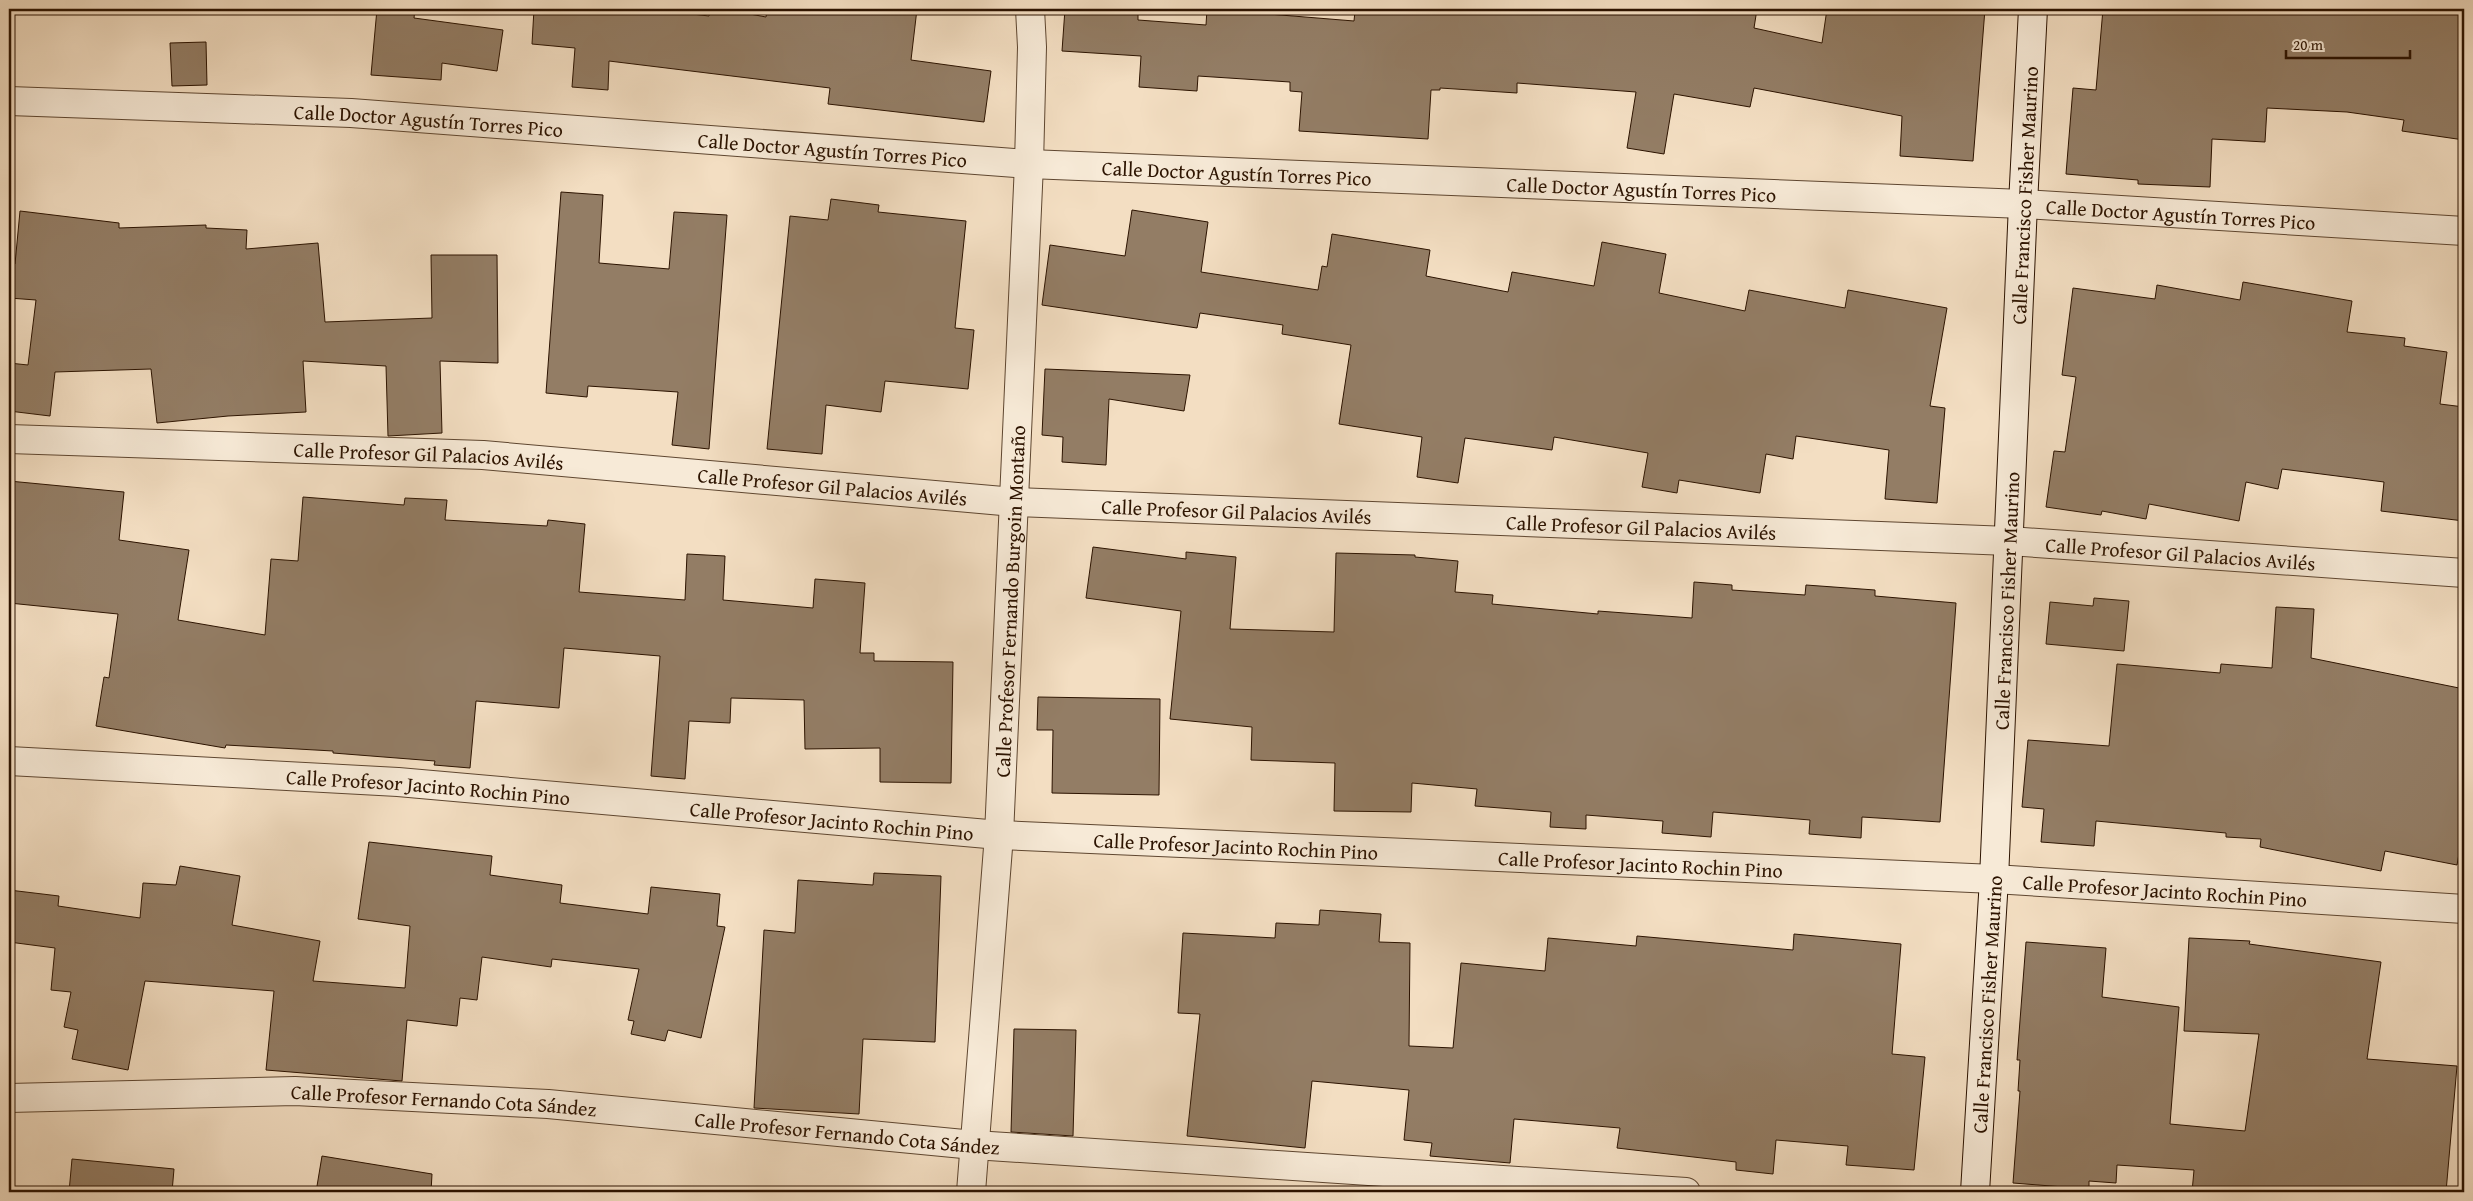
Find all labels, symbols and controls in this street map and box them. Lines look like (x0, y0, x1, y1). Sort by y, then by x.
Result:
scale bar (2286, 28, 2409, 60)
text: 20 m (2293, 34, 2324, 55)
street label: Calle Francisco Fisher Maurino (2003, 65, 2045, 325)
street label: Calle Doctor Agustín Torres Pico (293, 97, 564, 143)
street label: Calle Doctor Agustín Torres Pico (697, 125, 968, 174)
street label: Calle Doctor Agustín Torres Pico (1101, 152, 1372, 192)
street label: Calle Doctor Agustín Torres Pico (1506, 169, 1777, 209)
street label: Calle Doctor Agustín Torres Pico (2045, 191, 2316, 236)
street label: Calle Profesor Fernando Burgoin Montaño (987, 425, 1032, 778)
street label: Calle Profesor Gil Palacios Avilés (293, 434, 565, 477)
street label: Calle Profesor Gil Palacios Avilés (696, 460, 968, 512)
street label: Calle Francisco Fisher Maurino (1986, 471, 2026, 731)
street label: Calle Profesor Gil Palacios Avilés (1101, 491, 1372, 531)
street label: Calle Profesor Gil Palacios Avilés (1505, 507, 1777, 546)
street label: Calle Profesor Gil Palacios Avilés (2045, 529, 2316, 577)
street label: Calle Profesor Jacinto Rochin Pino (285, 761, 571, 812)
street label: Calle Profesor Jacinto Rochin Pino (689, 793, 975, 847)
street label: Calle Profesor Jacinto Rochin Pino (1093, 825, 1379, 866)
street label: Calle Profesor Jacinto Rochin Pino (1498, 843, 1783, 884)
street label: Calle Profesor Jacinto Rochin Pino (2022, 866, 2308, 913)
street label: Calle Francisco Fisher Maurino (1964, 874, 2009, 1134)
street label: Calle Profesor Fernando Cota Sández (290, 1076, 598, 1123)
street label: Calle Profesor Fernando Cota Sández (693, 1104, 1001, 1161)

